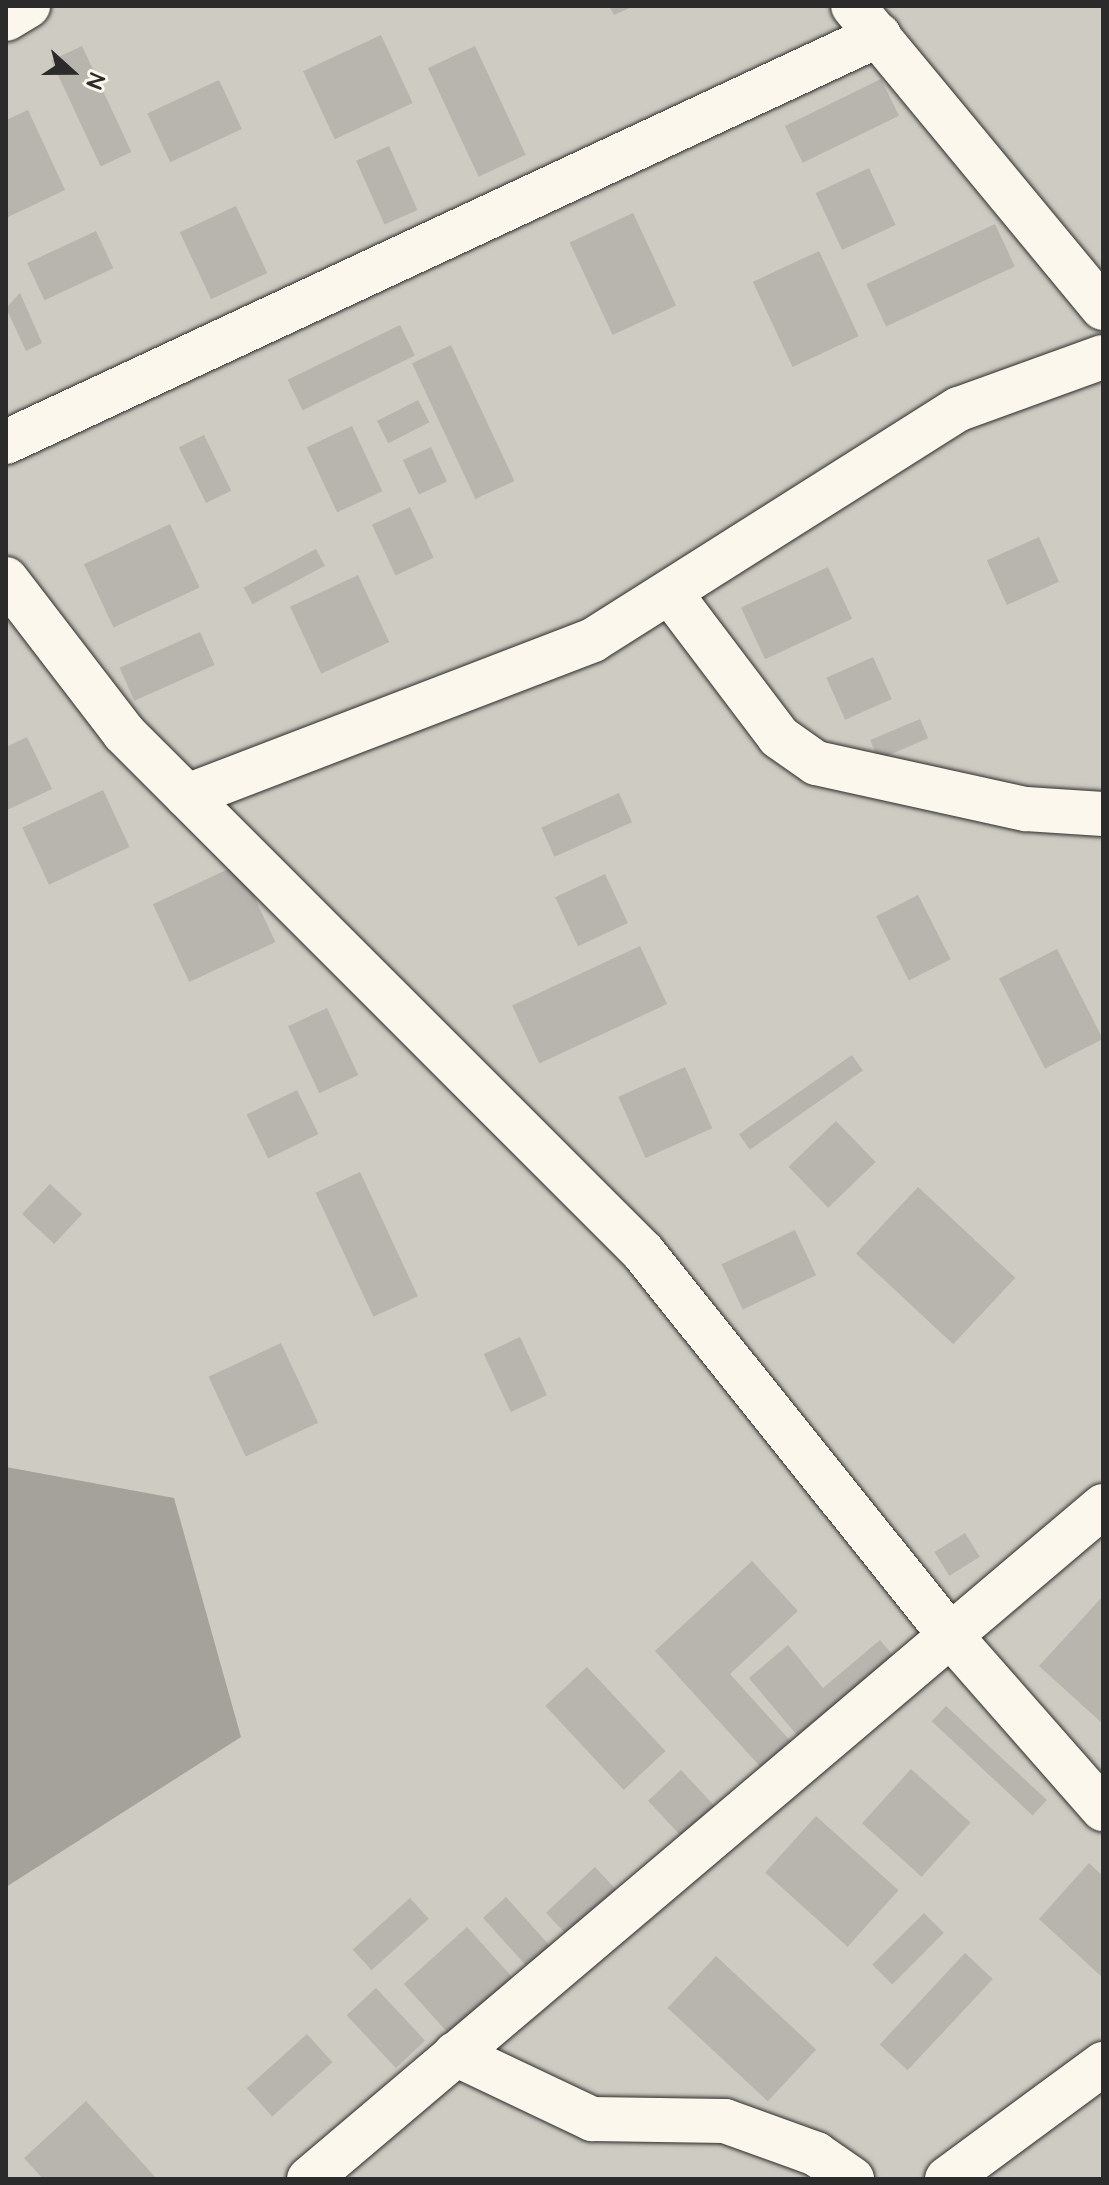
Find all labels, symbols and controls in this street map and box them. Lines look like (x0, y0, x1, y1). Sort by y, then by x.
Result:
north arrow (32, 32, 112, 112)
text: N (78, 69, 112, 93)

